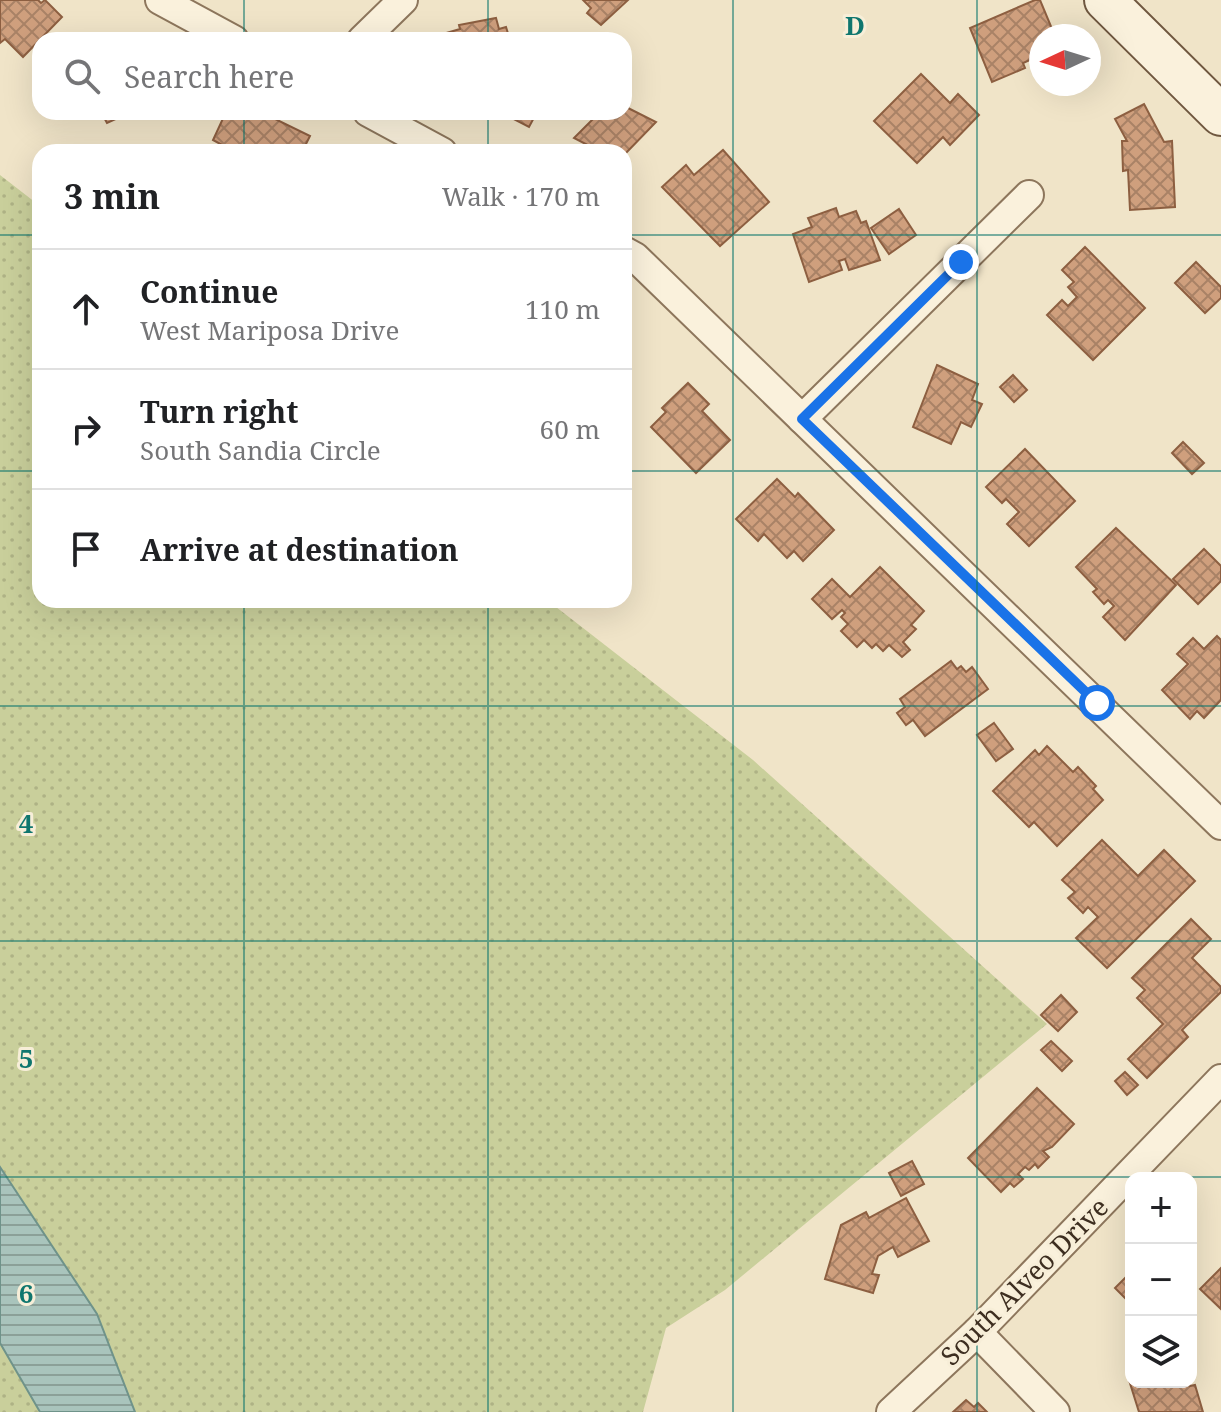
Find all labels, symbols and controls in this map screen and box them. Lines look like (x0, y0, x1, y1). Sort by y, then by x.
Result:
text: D (845, 7, 865, 43)
north arrow (1029, 24, 1101, 96)
search box (32, 32, 632, 120)
icon: search (60, 54, 104, 98)
text: Search here (124, 56, 294, 97)
text: 3 min (64, 173, 160, 219)
text: Walk · 170 m (442, 178, 600, 214)
route end (943, 244, 979, 280)
text: Continue (140, 271, 278, 312)
icon: ahead (64, 287, 108, 331)
text: 110 m (525, 291, 600, 327)
text: West Mariposa Drive (140, 312, 399, 348)
text: Turn right (140, 391, 298, 432)
icon: right (64, 407, 108, 451)
text: 60 m (540, 411, 600, 447)
text: South Sandia Circle (140, 432, 381, 468)
icon: arrive (64, 527, 108, 571)
text: Arrive at destination (140, 529, 459, 570)
route start (1079, 685, 1115, 721)
text: 4 (19, 805, 34, 841)
text: 5 (19, 1040, 33, 1076)
map controls (1125, 1172, 1197, 1388)
button: + (1125, 1172, 1197, 1244)
street label: South Alveo Drive (932, 1189, 1116, 1373)
button: − (1125, 1244, 1197, 1316)
text: 6 (19, 1275, 33, 1311)
button: layers (1125, 1316, 1197, 1388)

